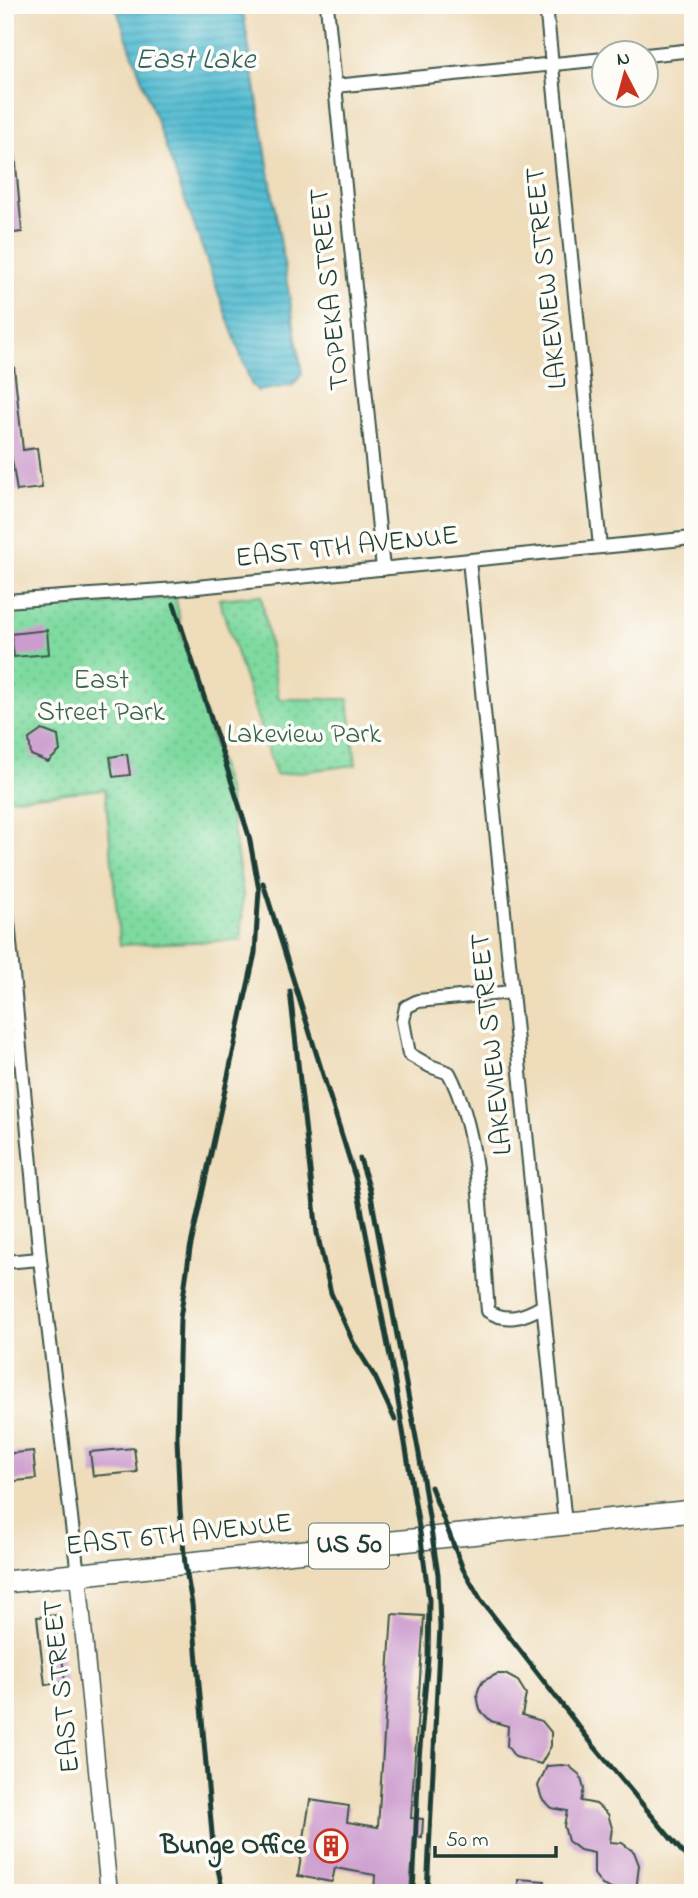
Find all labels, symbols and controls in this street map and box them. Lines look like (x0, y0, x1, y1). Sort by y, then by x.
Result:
north arrow (590, 38, 660, 108)
water label: East Lake (134, 39, 257, 83)
text: N (616, 45, 631, 74)
street label: LAKEVIEW STREET (516, 165, 580, 391)
street label: TOPEKA STREET (300, 186, 362, 392)
street label: EAST 9TH AVENUE (234, 516, 460, 580)
park label: East Street Park (37, 661, 166, 734)
park label: Lakeview Park (227, 715, 382, 756)
street label: LAKEVIEW STREET (461, 931, 525, 1157)
street label: EAST 6TH AVENUE (64, 1504, 294, 1568)
road number: US 50 (309, 1524, 389, 1568)
street label: EAST STREET (33, 1597, 93, 1775)
scale bar (435, 1814, 556, 1858)
place label: Bunge Office (158, 1826, 307, 1868)
text: 50 m (446, 1826, 489, 1856)
building icon: Bunge Office (312, 1827, 350, 1865)

